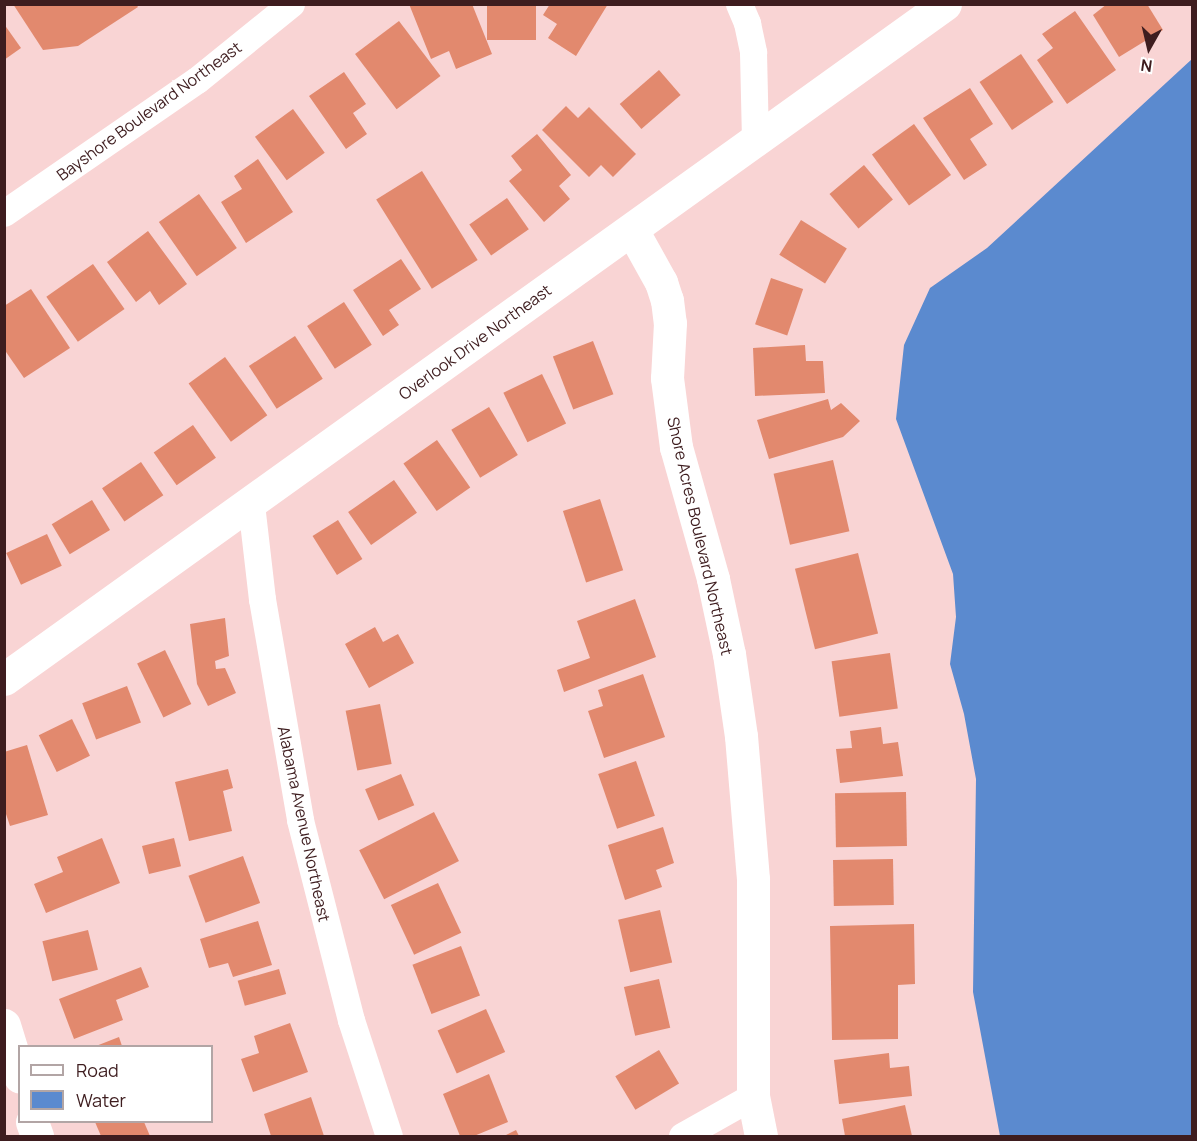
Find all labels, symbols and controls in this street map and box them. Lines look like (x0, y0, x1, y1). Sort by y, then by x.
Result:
north arrow (1119, 18, 1179, 78)
street label: Bayshore Boulevard Northeast (53, 38, 245, 184)
text: N (1139, 54, 1154, 78)
street label: Overlook Drive Northeast (395, 280, 555, 404)
street label: Shore Acres Boulevard Northeast (663, 415, 737, 657)
street label: Alabama Avenue Northeast (274, 724, 334, 924)
legend (18, 1045, 213, 1123)
text: Road (76, 1058, 119, 1082)
text: Water (76, 1088, 126, 1112)

